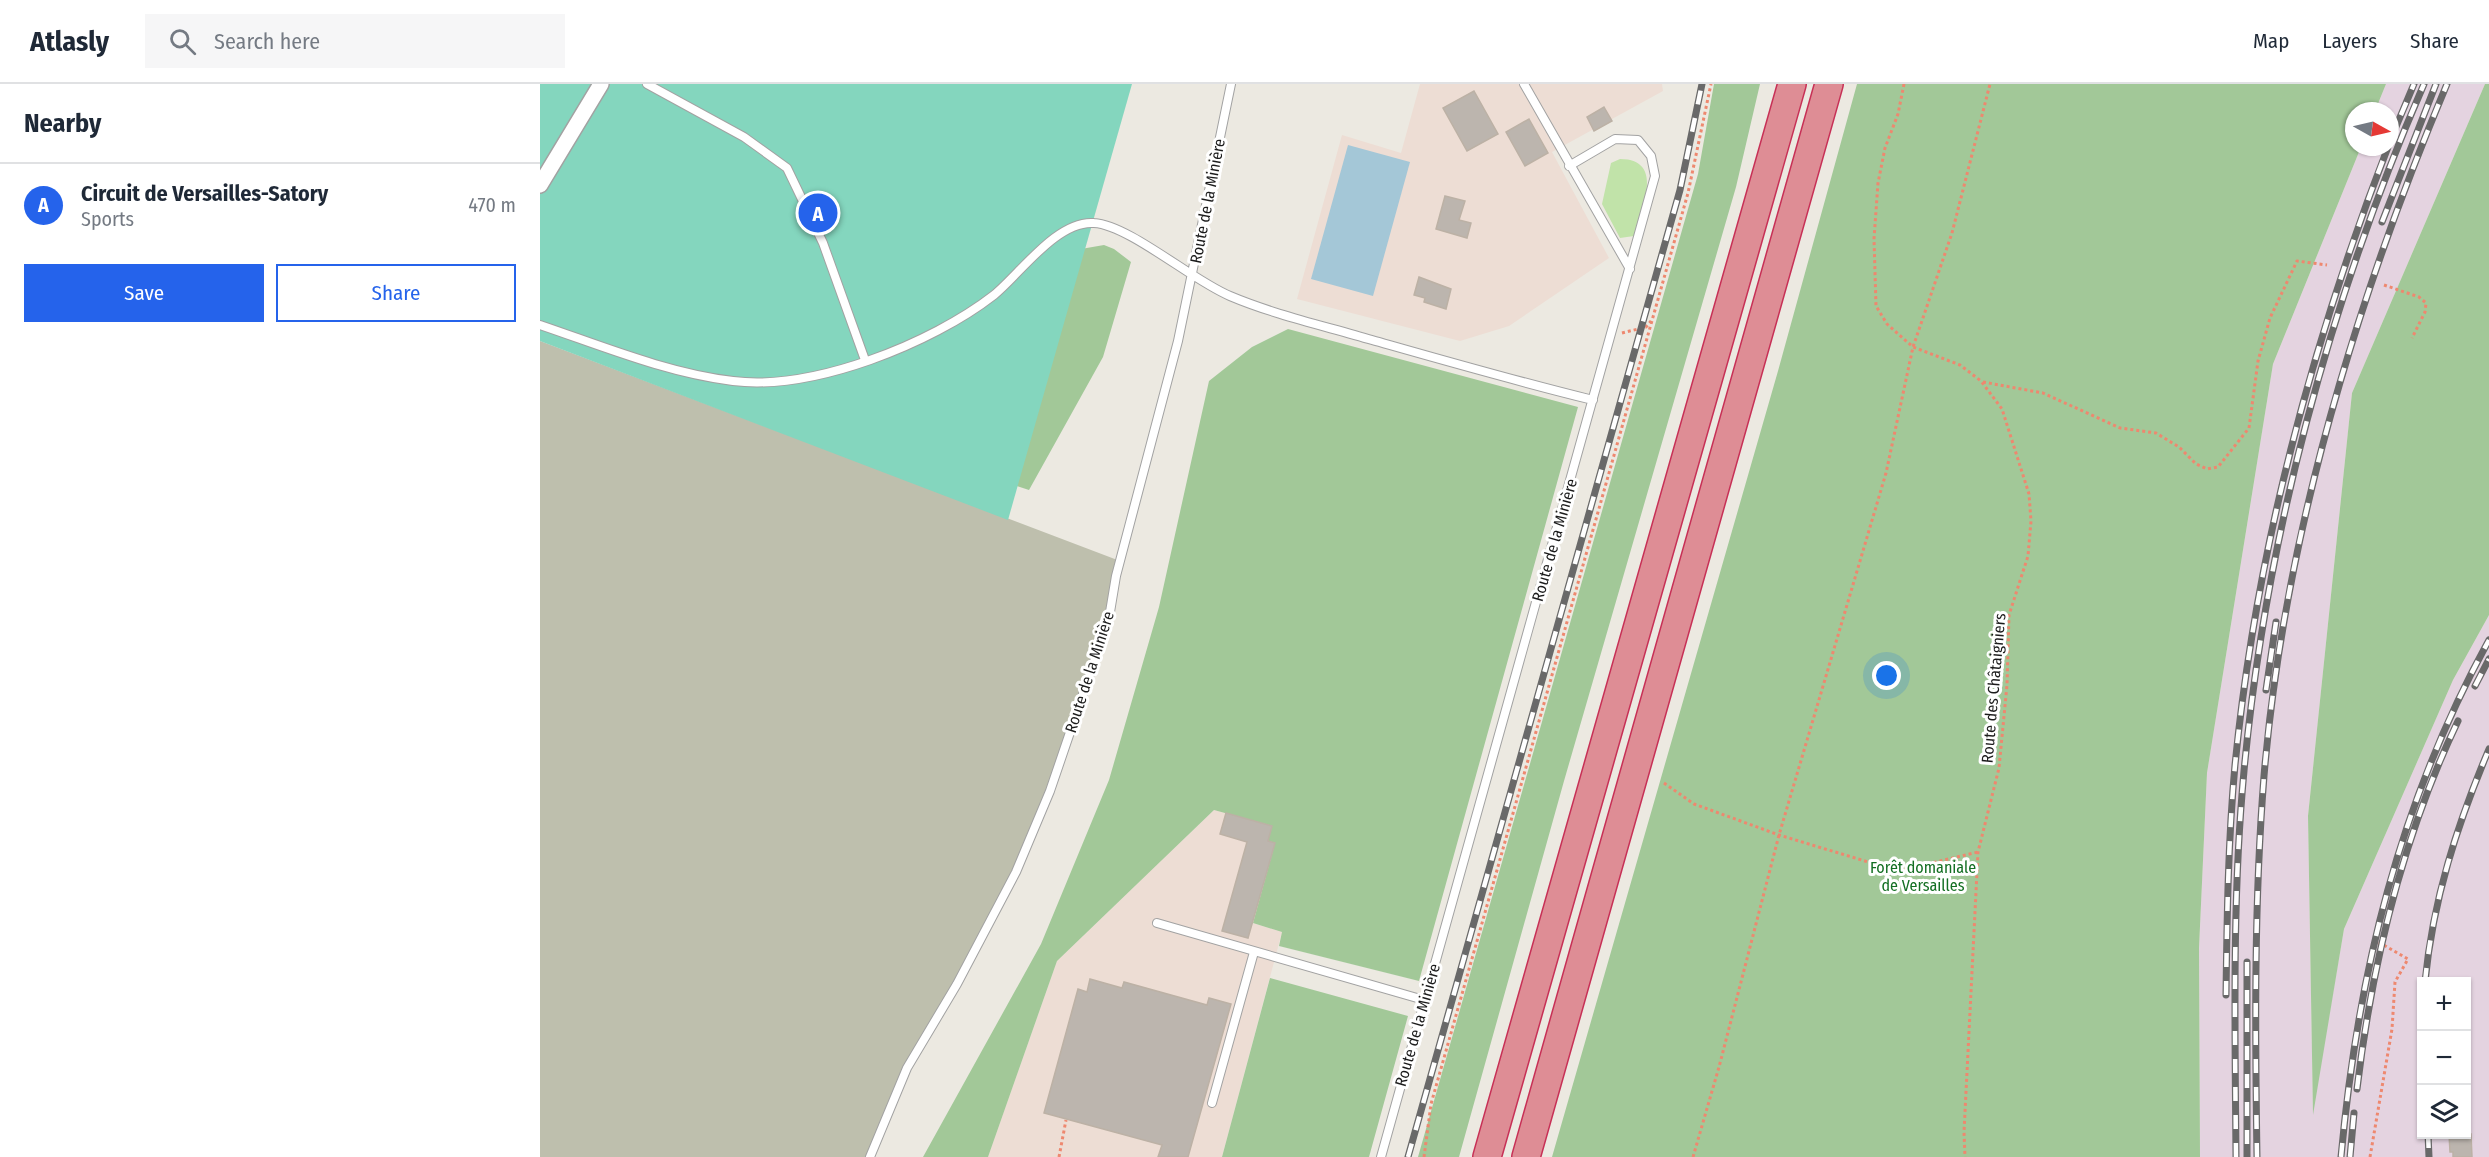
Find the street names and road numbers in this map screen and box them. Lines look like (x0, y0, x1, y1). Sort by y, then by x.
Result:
street label: Route de la Minière (1186, 137, 1229, 265)
street label: Route de la Minière (1528, 477, 1581, 604)
street label: Route de la Minière (1061, 609, 1118, 735)
street label: Route des Châtaigniers (1977, 612, 2010, 764)
street label: Route de la Minière (1391, 962, 1444, 1089)

